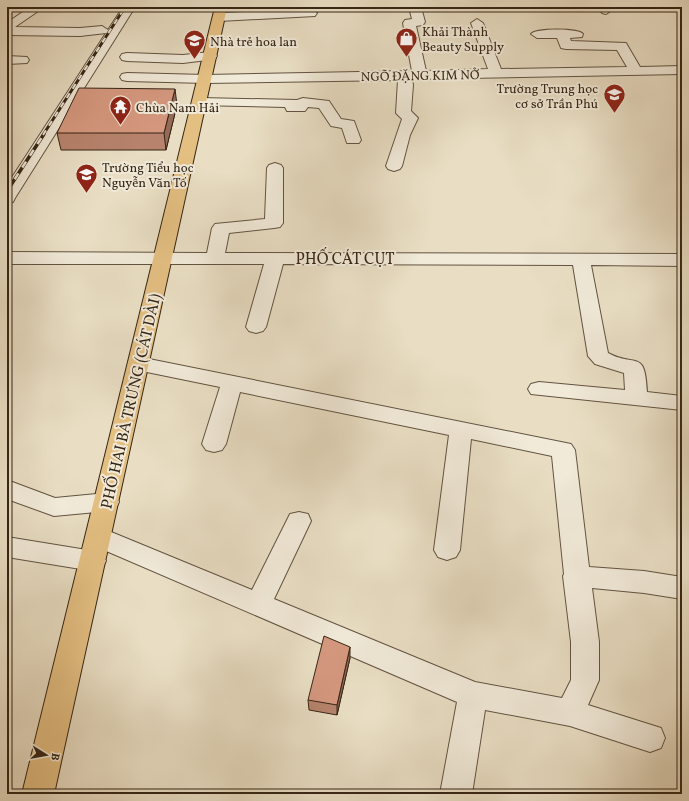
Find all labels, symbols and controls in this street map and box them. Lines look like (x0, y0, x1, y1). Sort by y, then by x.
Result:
place label: Khải Thành Beauty Supply (422, 24, 504, 57)
shop icon: Khải Thành Beauty Supply (394, 25, 420, 58)
school or university icon: Nhà trẻ hoa lan (181, 28, 207, 61)
place label: Nhà trẻ hoa lan (210, 34, 297, 52)
street label: NGÕ ĐẶNG KIM NỞ (361, 67, 480, 87)
place label: Trường Trung học cơ sở Trần Phú (497, 81, 598, 114)
school or university icon: Trường Trung học cơ sở Trần Phú (601, 82, 627, 115)
temple icon: Chùa Nam Hải (108, 94, 134, 127)
place label: Chùa Nam Hải (136, 100, 219, 118)
place label: Trường Tiểu học Nguyễn Văn Tố (102, 160, 194, 193)
school or university icon: Trường Tiểu học Nguyễn Văn Tố (74, 161, 100, 194)
street label: PHỐ CÁT CỤT (295, 247, 395, 271)
street label: PHỐ HAI BÀ TRƯNG (CÁT DÀI) (95, 291, 168, 511)
north arrow (26, 735, 66, 775)
text: B (46, 752, 62, 762)

